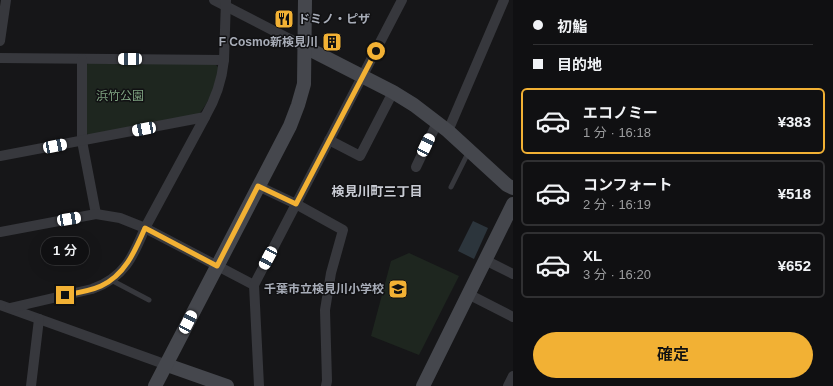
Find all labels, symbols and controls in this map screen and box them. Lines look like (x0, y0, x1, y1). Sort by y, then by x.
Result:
restaurant icon: ドミノ・ピザ (273, 8, 295, 30)
place label: ドミノ・ピザ (298, 12, 370, 26)
text: 初鮨 (557, 18, 587, 35)
building icon: F Cosmo新検見川 (321, 31, 343, 53)
place label: F Cosmo新検見川 (219, 35, 318, 49)
route start (367, 42, 385, 60)
car (118, 53, 142, 65)
text: 目的地 (557, 56, 602, 73)
park label: 浜竹公園 (96, 89, 144, 103)
icon: car (535, 103, 571, 139)
text: エコノミー (583, 104, 658, 121)
text: ¥383 (778, 113, 811, 130)
car (131, 121, 157, 137)
text: 1 分 · 16:18 (583, 125, 651, 140)
car (415, 132, 437, 158)
car (42, 138, 68, 154)
icon: car (535, 175, 571, 211)
text: コンフォート (583, 176, 673, 193)
district label: 検見川町三丁目 (331, 184, 423, 199)
text: ¥518 (778, 185, 811, 202)
text: 2 分 · 16:19 (583, 197, 651, 212)
car (56, 211, 82, 227)
callout: 1 分 (41, 237, 89, 265)
text: 1 分 (53, 243, 77, 258)
car (257, 245, 279, 271)
icon: car (535, 247, 571, 283)
text: XL (583, 247, 602, 264)
text: ¥652 (778, 257, 811, 274)
text: 3 分 · 16:20 (583, 267, 651, 282)
school or university icon: 千葉市立検見川小学校 (387, 278, 409, 300)
place label: 千葉市立検見川小学校 (264, 282, 384, 296)
route end (56, 286, 74, 304)
car (177, 309, 199, 335)
button: 確定 (533, 332, 813, 378)

